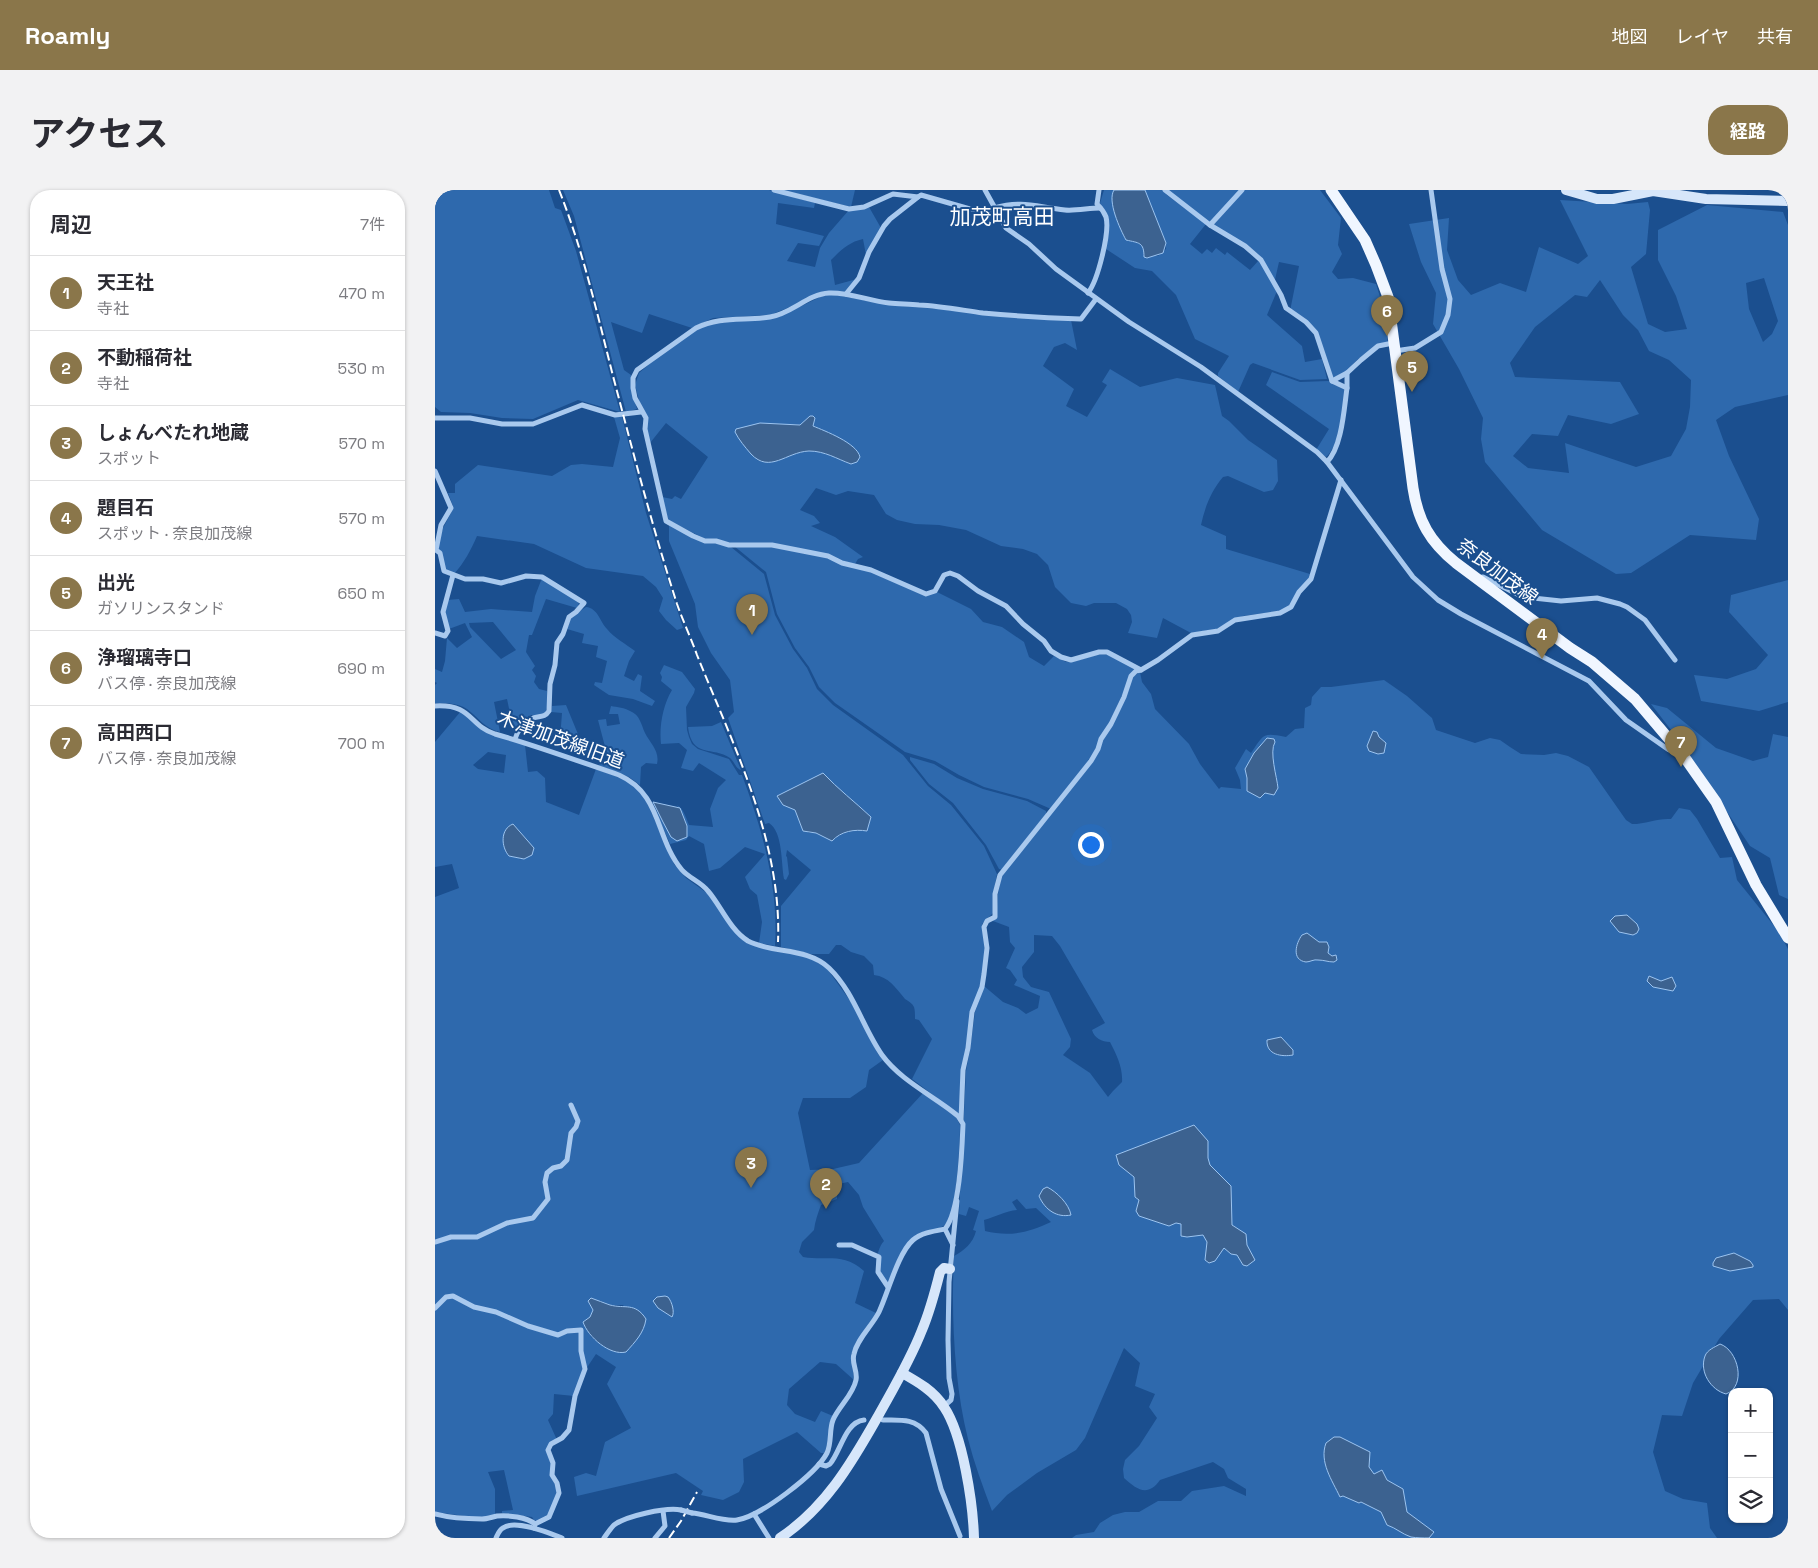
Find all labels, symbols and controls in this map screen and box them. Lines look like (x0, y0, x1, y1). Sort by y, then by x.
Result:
text: Roamly (25, 20, 110, 51)
text: 地図 (1612, 25, 1648, 48)
text: レイヤ (1676, 25, 1729, 48)
text: 共有 (1757, 25, 1793, 48)
button: 経路 (1708, 105, 1788, 155)
text: アクセス (30, 112, 168, 156)
district label: 加茂町高田 (950, 203, 1055, 230)
text: 周辺 (50, 211, 92, 238)
text: 7件 (360, 214, 385, 235)
text: 天王社 (97, 270, 154, 295)
text: 1 (62, 283, 70, 304)
text: 470 m (338, 283, 385, 304)
pin: 6 (1371, 295, 1403, 336)
text: 寺社 (97, 298, 129, 319)
text: 不動稲荷社 (97, 345, 192, 370)
pin: 5 (1396, 351, 1428, 392)
text: 2 (61, 358, 71, 379)
text: 530 m (338, 358, 385, 379)
text: 寺社 (97, 373, 129, 394)
text: しょんべたれ地蔵 (97, 420, 249, 445)
text: 3 (61, 433, 71, 454)
text: 570 m (339, 433, 385, 454)
text: スポット (97, 448, 161, 469)
text: 題目石 (97, 495, 154, 520)
text: 4 (61, 508, 71, 529)
text: 570 m (339, 508, 385, 529)
text: スポット · 奈良加茂線 (97, 523, 252, 544)
street label: 奈良加茂線 (1452, 533, 1543, 610)
text: 出光 (97, 570, 135, 595)
text: 5 (61, 583, 71, 604)
text: 650 m (337, 583, 385, 604)
pin: 1 (736, 594, 768, 635)
text: ガソリンスタンド (97, 598, 225, 619)
pin: 4 (1526, 618, 1558, 659)
text: 浄瑠璃寺口 (97, 645, 192, 670)
text: 6 (61, 658, 71, 679)
text: 690 m (337, 658, 385, 679)
text: バス停 · 奈良加茂線 (97, 673, 236, 694)
street label: 木津加茂線旧道 (494, 705, 628, 774)
text: 高田西口 (97, 720, 173, 745)
pin: 7 (1665, 726, 1697, 767)
text: 7 (62, 733, 70, 754)
text: 700 m (338, 733, 385, 754)
text: バス停 · 奈良加茂線 (97, 748, 236, 769)
your location (1078, 832, 1104, 858)
pin: 3 (735, 1147, 767, 1188)
pin: 2 (810, 1168, 842, 1209)
map controls (1728, 1388, 1773, 1523)
button: + (1728, 1388, 1773, 1433)
button: − (1728, 1433, 1773, 1478)
button: layers (1728, 1478, 1773, 1523)

